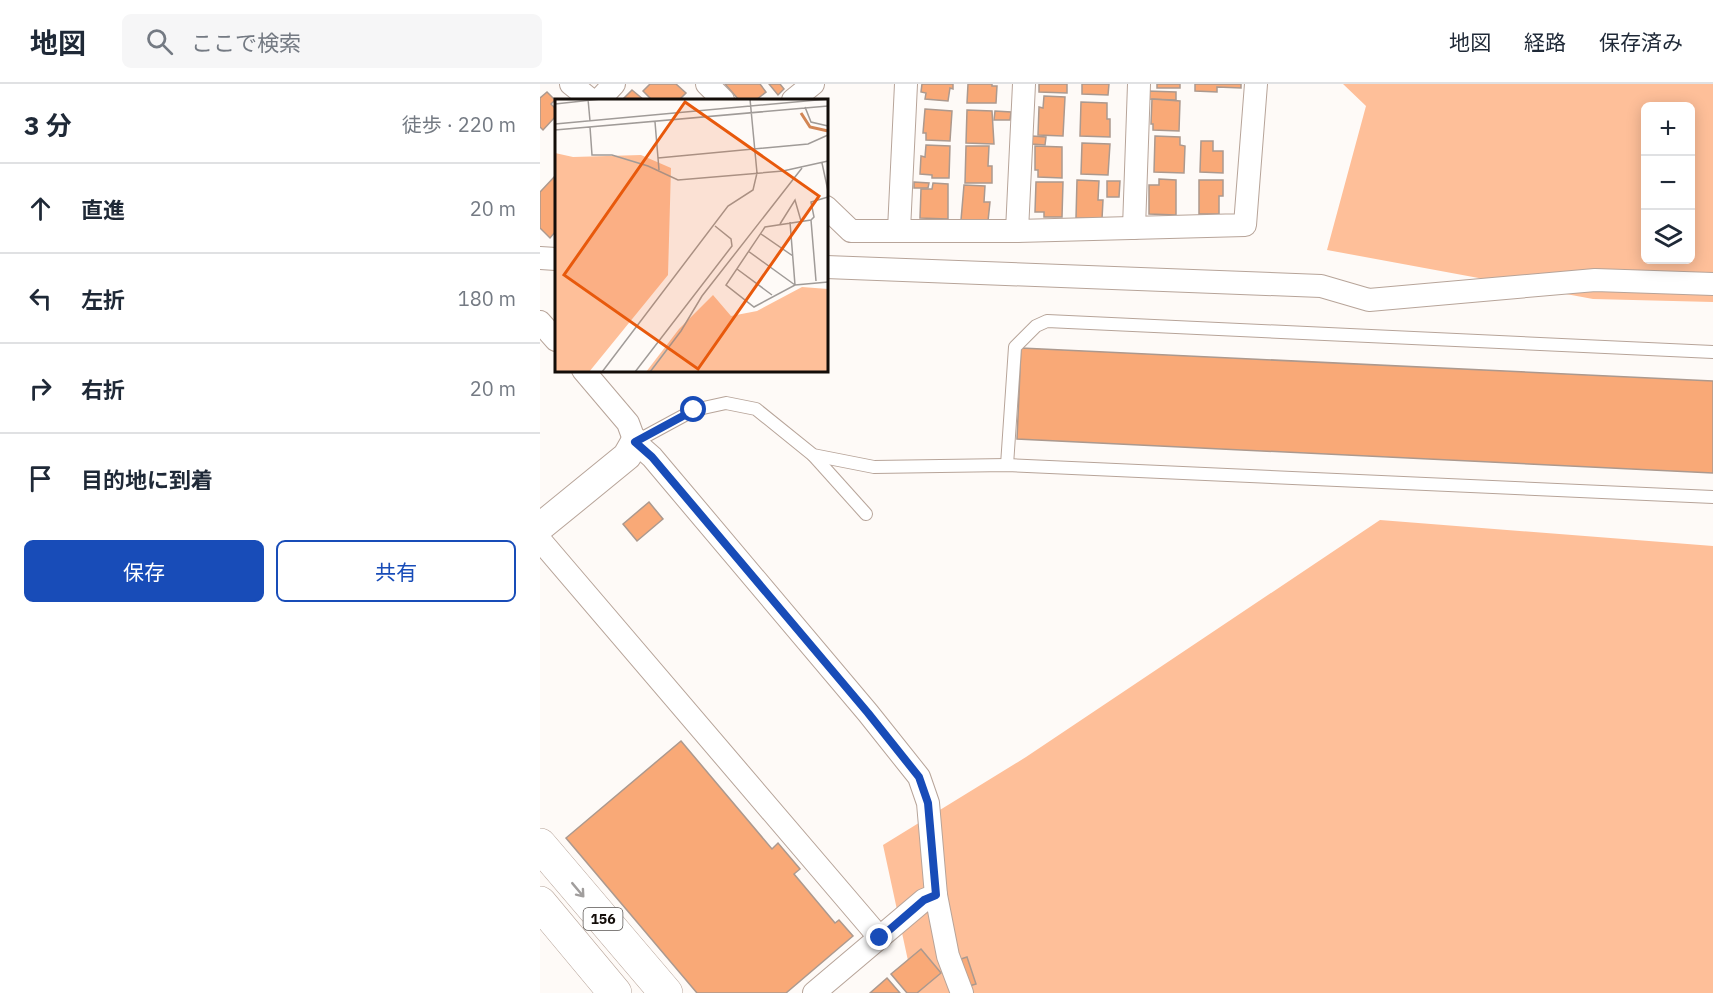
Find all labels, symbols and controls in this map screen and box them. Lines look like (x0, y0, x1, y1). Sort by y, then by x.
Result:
search box (122, 14, 542, 68)
text: 地図 (30, 24, 86, 61)
icon: search (143, 25, 176, 58)
text: ここで検索 (191, 28, 301, 57)
text: 地図 (1449, 28, 1491, 56)
text: 経路 (1524, 28, 1566, 56)
text: 保存済み (1599, 28, 1683, 56)
inset map (555, 99, 828, 372)
map controls (1641, 102, 1695, 264)
button: + (1641, 102, 1695, 156)
text: 3 分 (24, 108, 72, 142)
text: 徒歩 · 220 m (402, 111, 516, 138)
button: − (1641, 156, 1695, 210)
icon: ahead (24, 192, 57, 225)
text: 直進 (81, 195, 125, 224)
text: 20 m (470, 195, 516, 222)
button: layers (1641, 210, 1695, 264)
icon: left (24, 282, 57, 315)
text: 左折 (81, 285, 125, 314)
text: 180 m (458, 285, 516, 312)
icon: right (24, 372, 57, 405)
text: 右折 (81, 375, 125, 404)
text: 20 m (470, 375, 516, 402)
route start (680, 396, 706, 422)
icon: arrive (24, 462, 57, 495)
text: 目的地に到着 (81, 465, 213, 494)
button: 保存 (24, 540, 264, 602)
button: 共有 (276, 540, 516, 602)
one-way arrow (571, 882, 585, 897)
road number: 156 (584, 908, 622, 930)
route end (866, 924, 892, 950)

